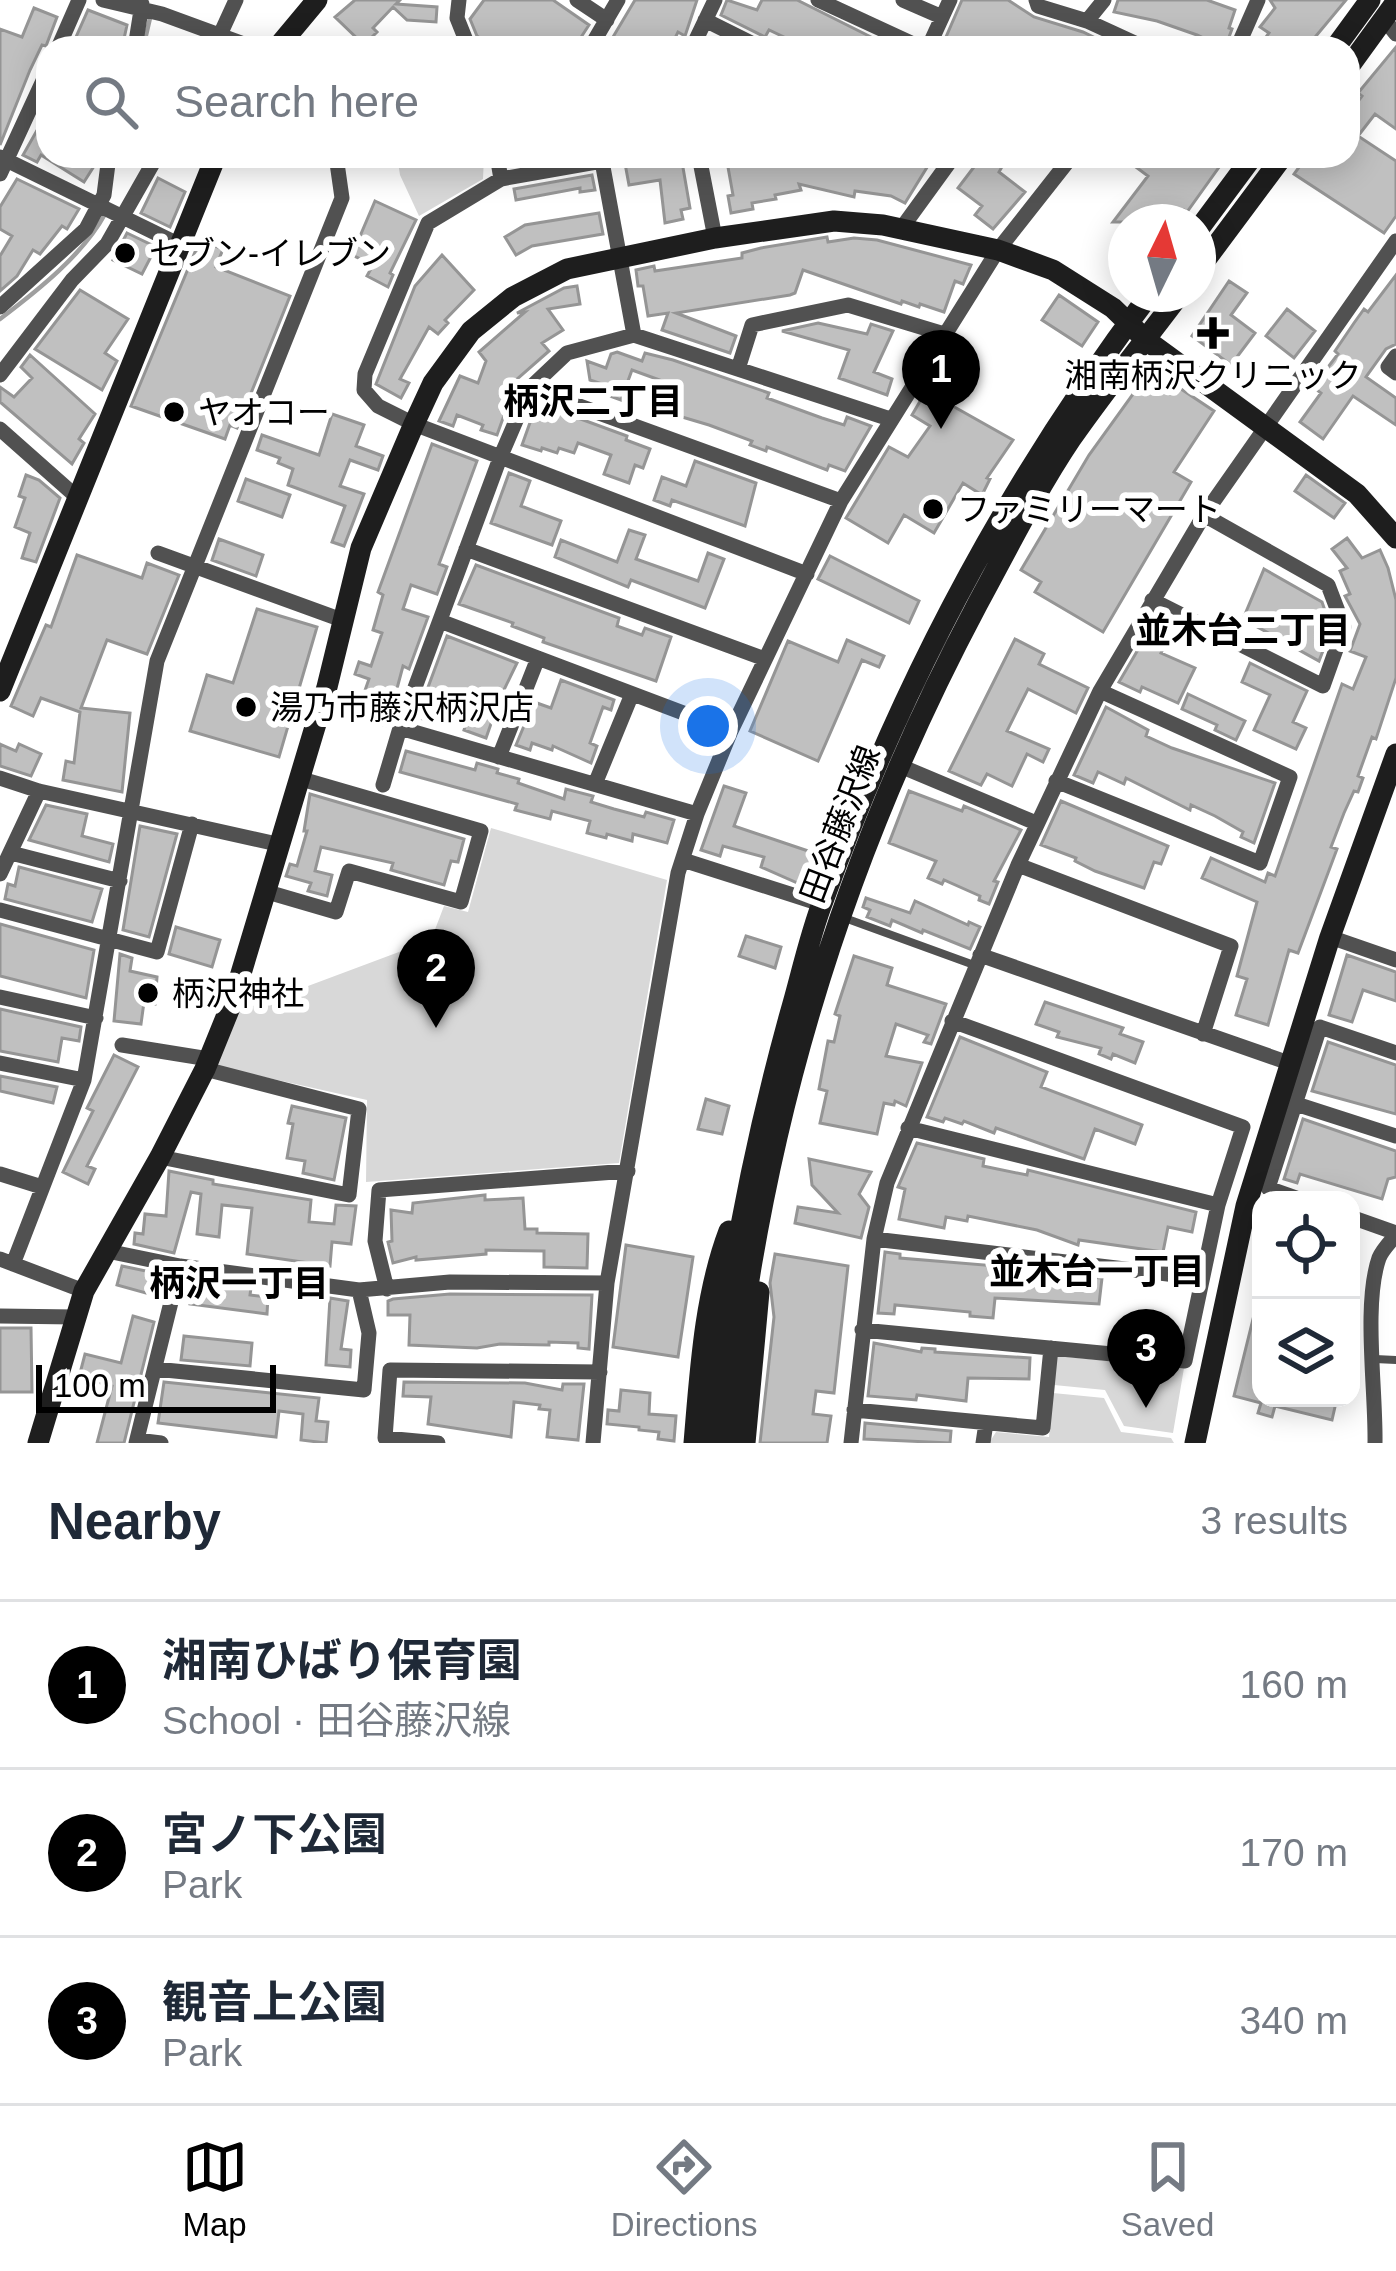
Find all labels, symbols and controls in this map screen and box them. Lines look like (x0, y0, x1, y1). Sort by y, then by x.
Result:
search box (36, 36, 1360, 168)
icon: search (78, 69, 144, 135)
text: Search here (174, 76, 419, 127)
north arrow (1108, 204, 1216, 312)
place label: セブン-イレブン (149, 235, 391, 272)
marker: セブン-イレブン (112, 240, 138, 266)
marker: 湘南柄沢クリニック (1197, 317, 1229, 349)
pin: 1 (902, 330, 980, 429)
place label: 湘南柄沢クリニック (1065, 357, 1362, 394)
district label: 柄沢二丁目 (503, 381, 683, 422)
place label: ヤオコー (198, 394, 330, 431)
marker: ヤオコー (161, 399, 187, 425)
place label: ファミリーマート (957, 491, 1221, 528)
marker: ファミリーマート (920, 496, 946, 522)
district label: 並木台二丁目 (1135, 610, 1351, 651)
place label: 湯乃市藤沢柄沢店 (270, 689, 534, 726)
marker: 湯乃市藤沢柄沢店 (233, 694, 259, 720)
your location (678, 696, 738, 756)
street label: 田谷藤沢線 (793, 740, 887, 908)
pin: 2 (397, 929, 475, 1028)
place label: 柄沢神社 (172, 975, 304, 1012)
marker: 柄沢神社 (135, 980, 161, 1006)
map controls (1252, 1191, 1360, 1407)
button: locate (1252, 1191, 1360, 1299)
district label: 並木台一丁目 (989, 1251, 1205, 1292)
district label: 柄沢一丁目 (149, 1263, 329, 1304)
button: layers (1252, 1299, 1360, 1407)
pin: 3 (1107, 1309, 1185, 1408)
scale bar (36, 1359, 276, 1412)
text: 100 m (54, 1367, 146, 1404)
text: Nearby (48, 1493, 221, 1550)
text: 3 results (1201, 1499, 1348, 1542)
text: 湘南ひばり保育園 (162, 1635, 522, 1686)
text: 1 (76, 1663, 98, 1706)
text: 160 m (1240, 1663, 1348, 1706)
text: School · 田谷藤沢線 (162, 1699, 511, 1742)
text: 宮ノ下公園 (162, 1809, 387, 1860)
text: 2 (76, 1831, 98, 1874)
text: 170 m (1240, 1831, 1348, 1874)
text: Park (162, 1863, 242, 1906)
text: 観音上公園 (162, 1977, 387, 2028)
text: 3 (76, 1999, 98, 2042)
text: 340 m (1240, 1999, 1348, 2042)
text: Park (162, 2031, 242, 2074)
tab: Map (182, 2134, 248, 2244)
tab: Directions (611, 2134, 758, 2244)
tab: Saved (1121, 2134, 1214, 2244)

